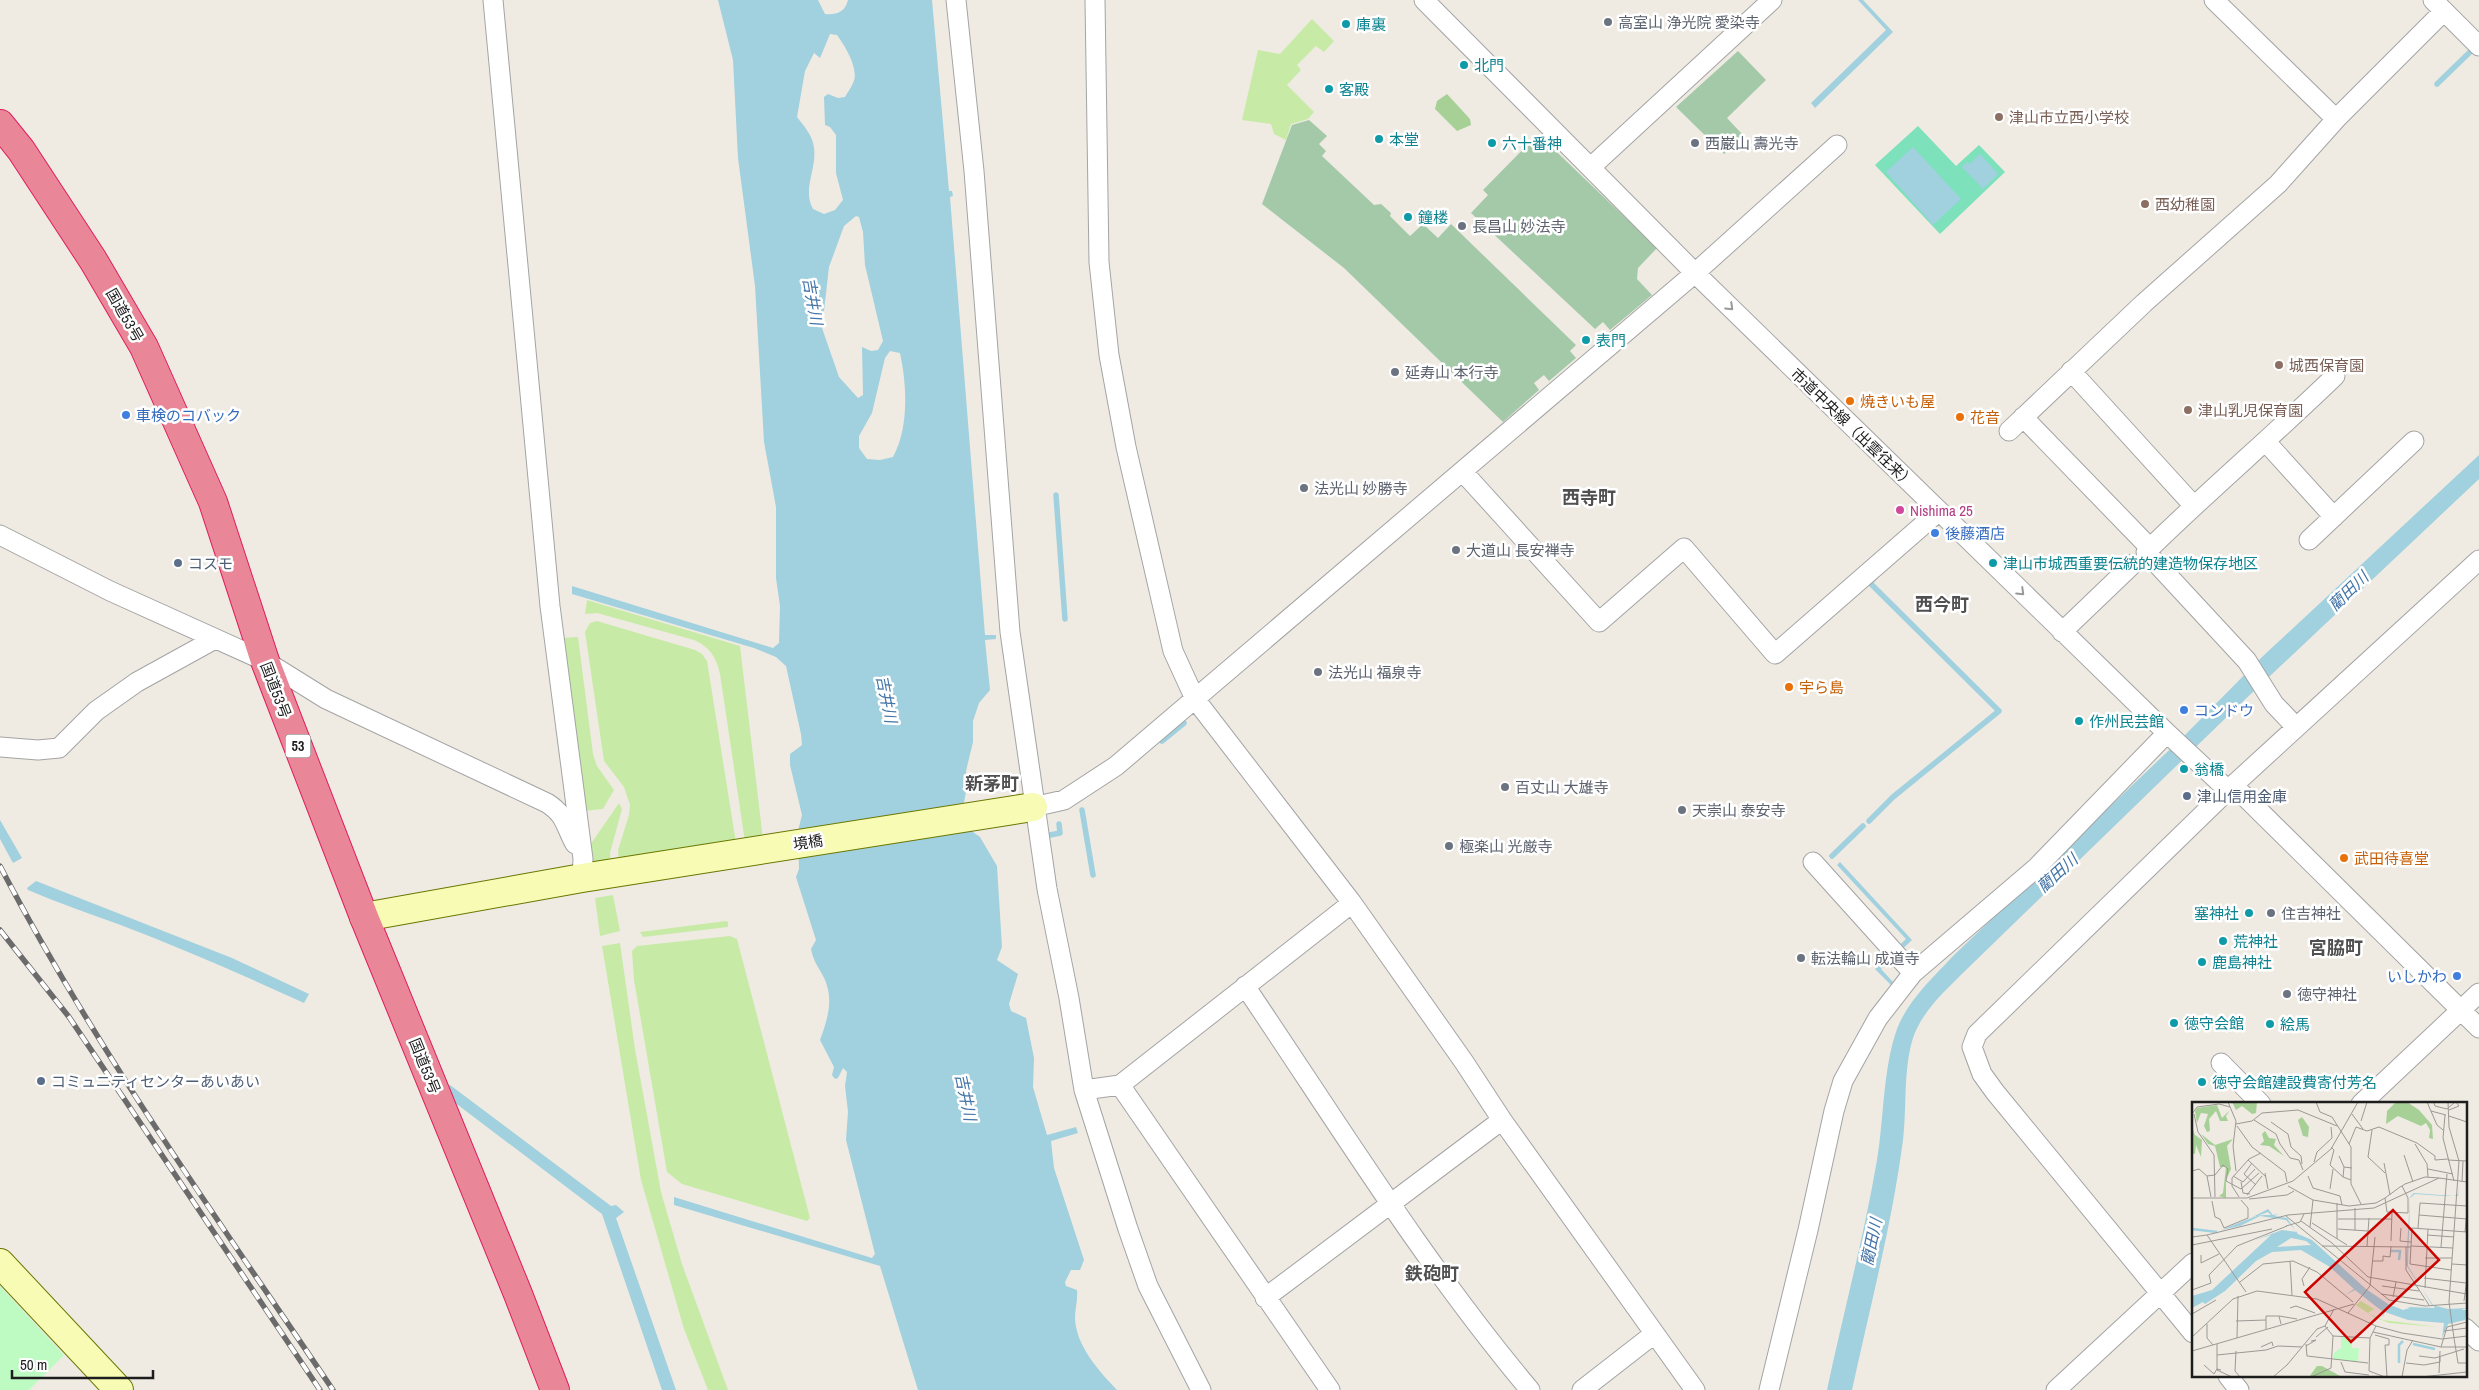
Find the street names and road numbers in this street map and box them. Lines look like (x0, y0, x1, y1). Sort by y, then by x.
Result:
street label: 国道53号 (101, 284, 149, 346)
street label: 市道中央線（出雲往来） (1786, 363, 1920, 493)
street label: 国道53号 (256, 659, 296, 721)
road number: 53 (286, 734, 310, 758)
street label: 境橋 (792, 829, 824, 855)
street label: 国道53号 (404, 1035, 446, 1097)

